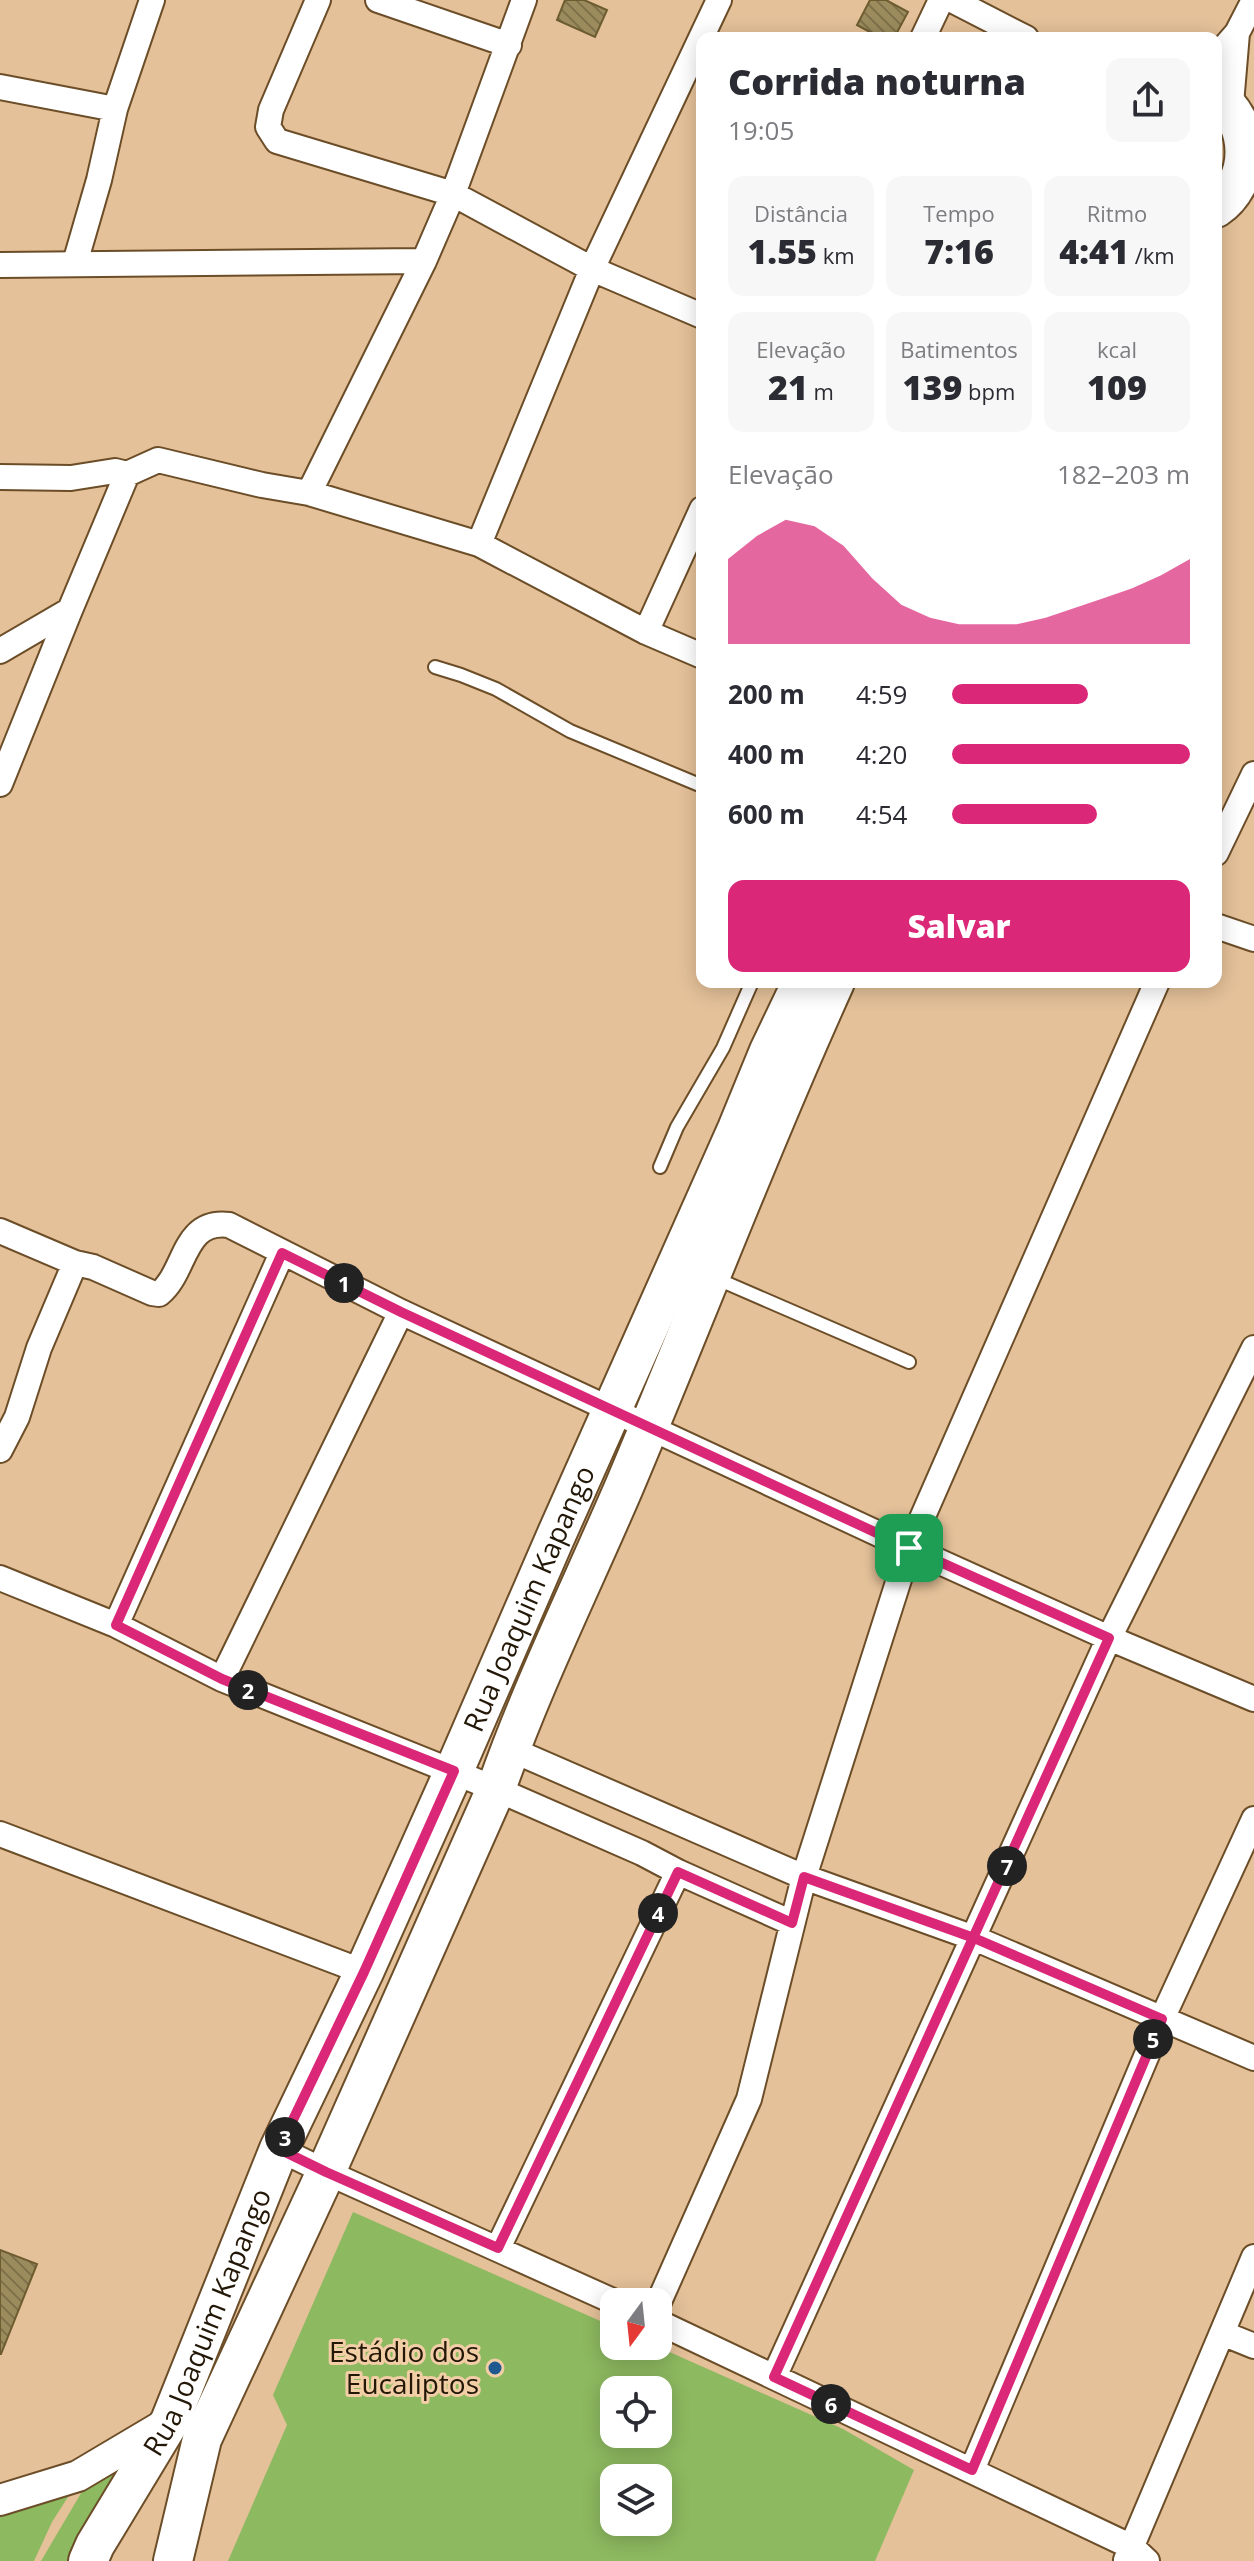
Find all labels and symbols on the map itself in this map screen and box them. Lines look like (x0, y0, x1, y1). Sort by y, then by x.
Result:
pin: 1 (324, 1263, 364, 1303)
street label: Rua Joaquim Kapango (453, 1459, 603, 1737)
pin (875, 1514, 943, 1582)
pin: 2 (228, 1670, 268, 1710)
pin: 7 (987, 1846, 1027, 1886)
pin: 4 (638, 1893, 678, 1933)
pin: 5 (1133, 2019, 1173, 2059)
pin: 3 (265, 2117, 305, 2157)
street label: Rua Joaquim Kapango (133, 2183, 279, 2463)
north arrow (600, 2288, 672, 2360)
place label: Estádio dos Eucaliptos (329, 2332, 479, 2402)
marker: Estádio dos Eucaliptos (486, 2359, 504, 2377)
pin: 6 (811, 2384, 851, 2424)

